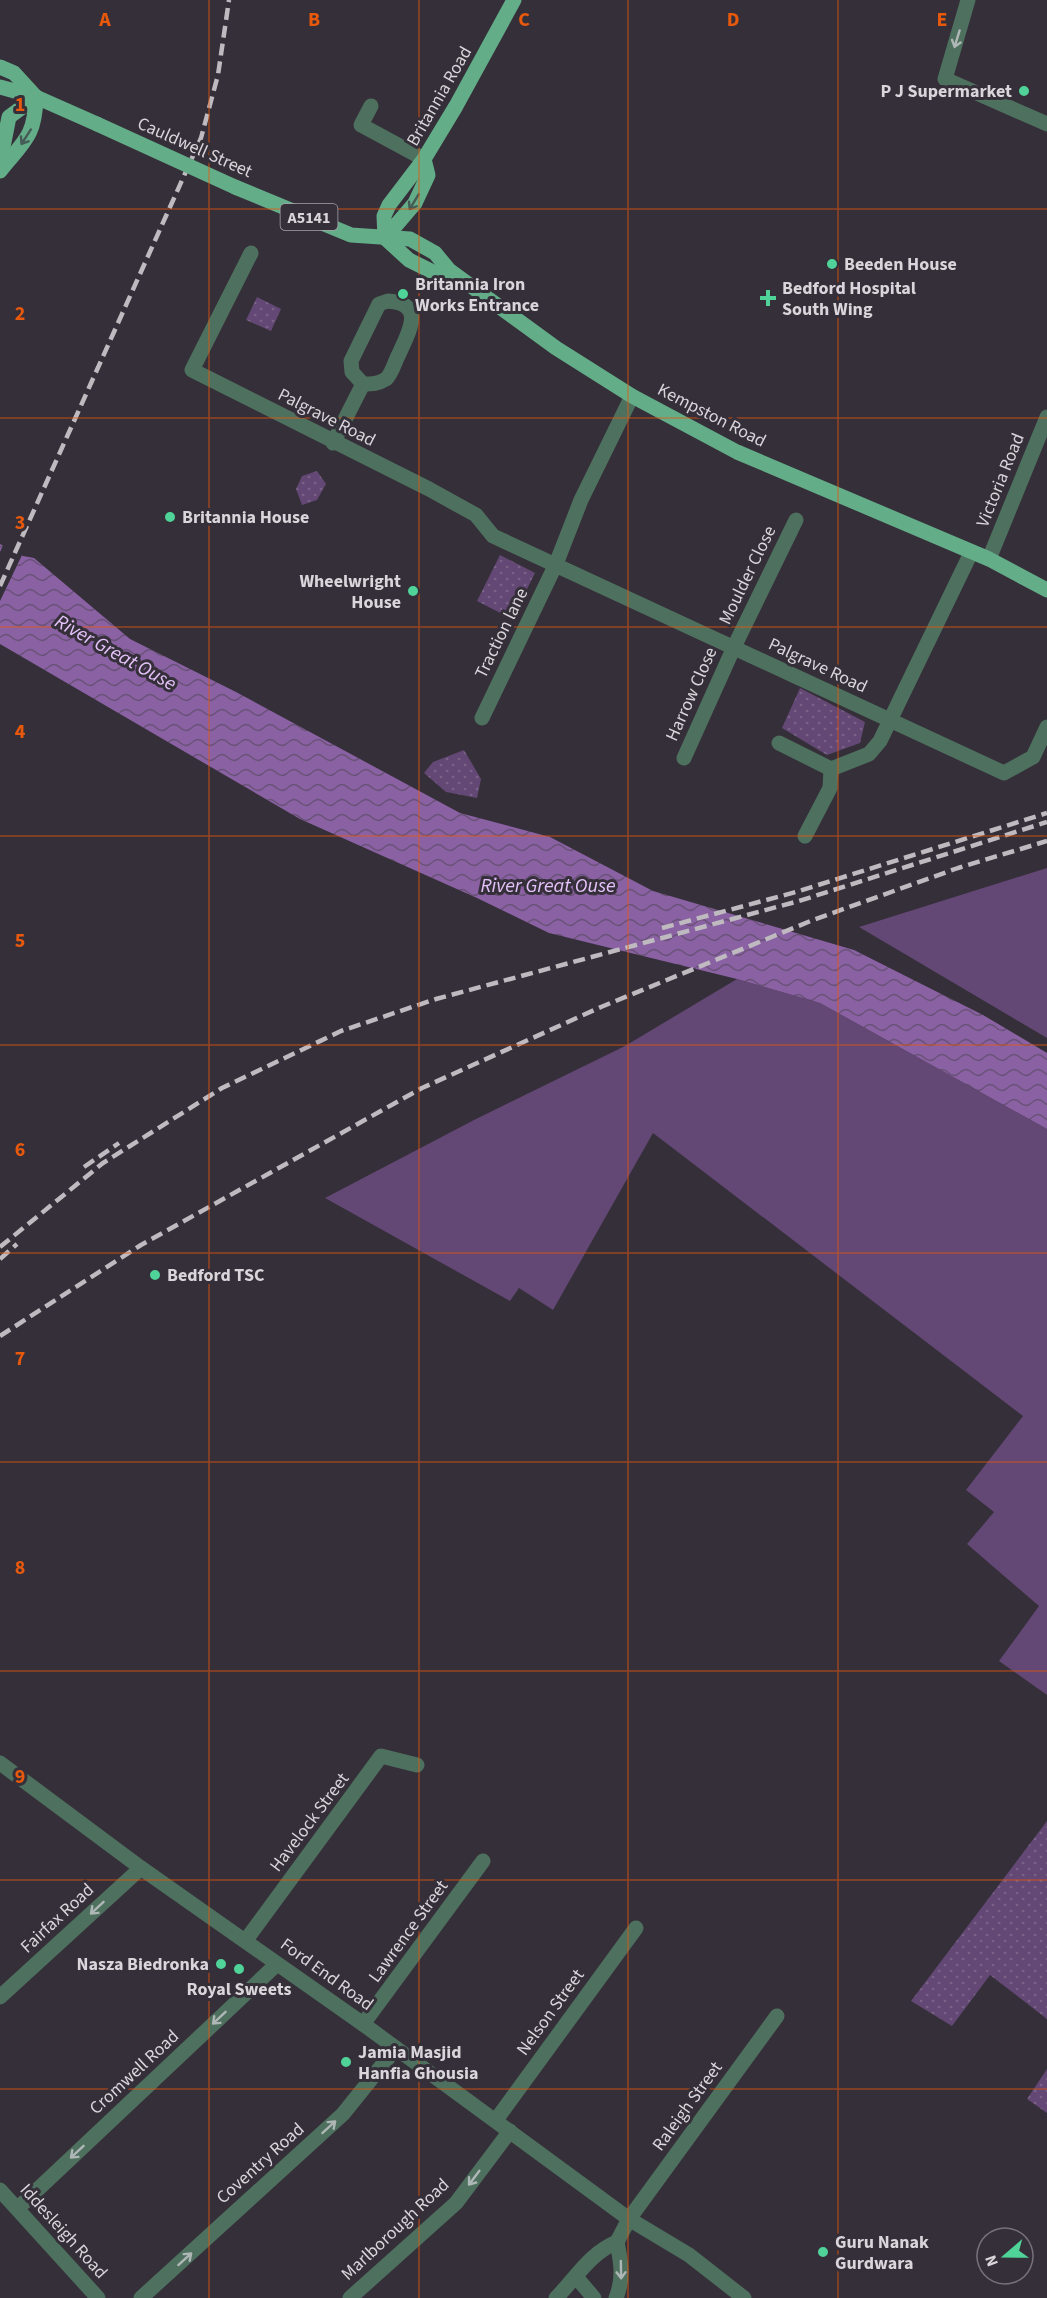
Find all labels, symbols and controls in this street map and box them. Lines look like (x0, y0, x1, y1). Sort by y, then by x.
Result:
text: A (98, 6, 111, 34)
text: B (308, 6, 320, 34)
text: C (518, 6, 530, 34)
text: D (727, 6, 739, 34)
text: E (937, 6, 947, 34)
one-way arrow (951, 29, 962, 48)
street label: Britannia Road (401, 42, 478, 151)
place label: P J Supermarket (880, 79, 1012, 104)
marker: P J Supermarket (1017, 84, 1031, 98)
text: 1 (15, 91, 25, 119)
street label: Cauldwell Street (133, 111, 256, 184)
one-way arrow (20, 129, 33, 146)
one-way arrow (408, 193, 420, 210)
road number: A5141 (280, 204, 338, 230)
place label: Beeden House (844, 252, 957, 277)
marker: Beeden House (825, 257, 839, 271)
place label: Britannia Iron Works Entrance (415, 272, 539, 318)
place label: Bedford Hospital South Wing (782, 276, 916, 322)
marker: Britannia Iron Works Entrance (396, 287, 410, 301)
marker: Bedford Hospital South Wing (759, 289, 777, 307)
text: 2 (15, 300, 25, 328)
street label: Kempston Road (653, 377, 770, 454)
street label: Palgrave Road (274, 382, 380, 453)
street label: Victoria Road (970, 429, 1031, 531)
place label: Britannia House (182, 505, 309, 530)
text: 3 (15, 509, 25, 537)
marker: Britannia House (163, 510, 177, 524)
street label: Moulder Close (713, 522, 782, 629)
place label: Wheelwright House (299, 569, 401, 615)
marker: Wheelwright House (406, 584, 420, 598)
street label: Traction lane (469, 584, 534, 683)
water label: River Great Ouse (50, 608, 181, 698)
street label: Palgrave Road (764, 632, 871, 699)
street label: Harrow Close (660, 643, 723, 745)
text: 4 (15, 718, 26, 746)
water label: River Great Ouse (480, 872, 616, 900)
text: 5 (15, 927, 25, 955)
text: 6 (15, 1136, 25, 1164)
place label: Bedford TSC (167, 1263, 265, 1288)
marker: Bedford TSC (148, 1268, 162, 1282)
text: 7 (15, 1345, 25, 1373)
text: 8 (15, 1554, 25, 1582)
text: 9 (15, 1763, 25, 1791)
street label: Havelock Street (264, 1768, 355, 1877)
street label: Lawrence Street (363, 1875, 454, 1988)
street label: Fairfax Road (15, 1878, 100, 1959)
one-way arrow (90, 1901, 105, 1915)
street label: Ford End Road (275, 1932, 378, 2017)
place label: Nasza Biedronka (77, 1952, 209, 1977)
marker: Nasza Biedronka (214, 1957, 228, 1971)
marker: Royal Sweets (232, 1962, 246, 1976)
street label: Nelson Street (511, 1964, 590, 2061)
place label: Royal Sweets (187, 1977, 291, 2002)
one-way arrow (212, 2011, 227, 2025)
street label: Cromwell Road (84, 2024, 185, 2120)
place label: Jamia Masjid Hanfia Ghousia (358, 2040, 479, 2086)
marker: Jamia Masjid Hanfia Ghousia (339, 2055, 353, 2069)
street label: Raleigh Street (647, 2057, 728, 2156)
street label: Coventry Road (211, 2117, 310, 2210)
one-way arrow (321, 2120, 336, 2134)
one-way arrow (70, 2145, 85, 2159)
one-way arrow (468, 2169, 481, 2185)
street label: Marlborough Road (336, 2173, 455, 2286)
street label: Iddesleigh Road (14, 2178, 113, 2284)
north arrow (975, 2226, 1035, 2286)
place label: Guru Nanak Gurdwara (835, 2230, 929, 2276)
marker: Guru Nanak Gurdwara (816, 2245, 830, 2259)
one-way arrow (177, 2251, 192, 2266)
text: N (980, 2252, 1004, 2270)
one-way arrow (615, 2260, 627, 2280)

